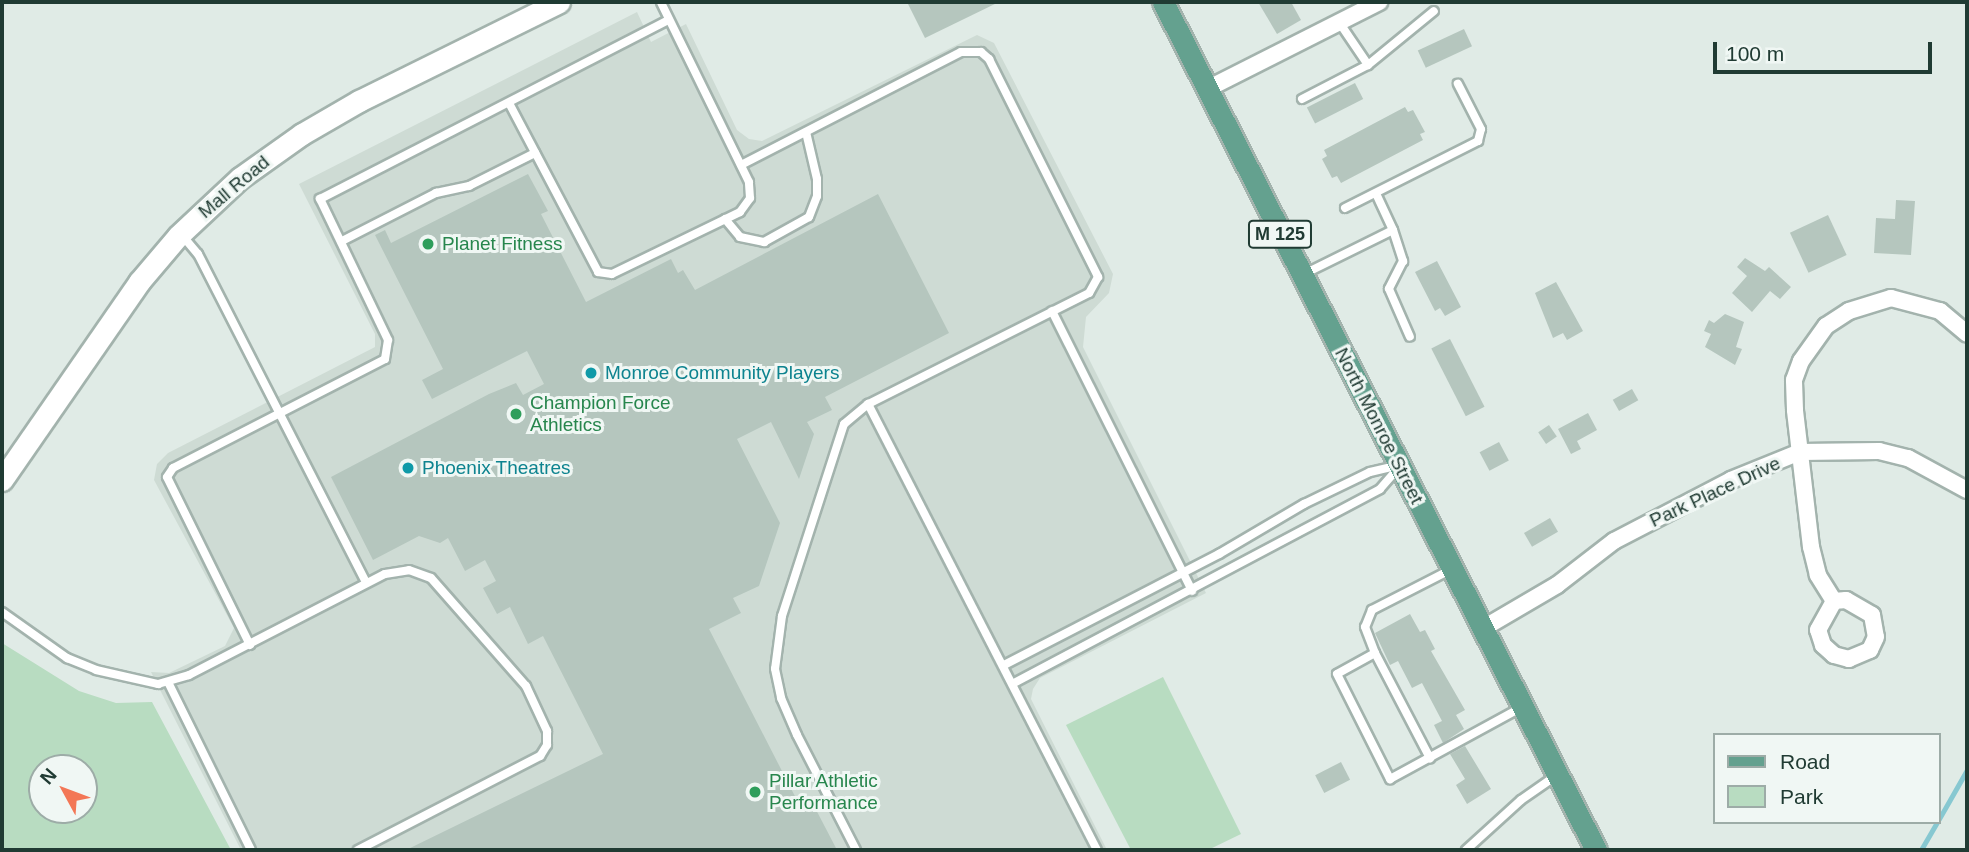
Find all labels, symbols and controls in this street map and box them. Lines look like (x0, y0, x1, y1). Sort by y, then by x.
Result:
scale bar (1717, 28, 1936, 72)
text: 100 m (1726, 42, 1784, 65)
street label: Mall Road (194, 151, 274, 223)
road number: M 125 (1247, 220, 1313, 248)
place label: Planet Fitness (442, 233, 562, 255)
marker: Planet Fitness (420, 236, 436, 252)
street label: North Monroe Street (1330, 344, 1428, 508)
place label: Monroe Community Players (605, 362, 839, 384)
marker: Monroe Community Players (583, 365, 599, 381)
place label: Champion Force Athletics (530, 392, 670, 436)
marker: Champion Force Athletics (508, 406, 524, 422)
street label: Park Place Drive (1646, 452, 1784, 532)
place label: Phoenix Theatres (422, 457, 571, 479)
marker: Phoenix Theatres (400, 460, 416, 476)
legend (1714, 733, 1941, 824)
text: Road (1780, 750, 1830, 773)
north arrow (28, 754, 98, 824)
text: N (36, 764, 61, 788)
place label: Pillar Athletic Performance (769, 770, 879, 814)
marker: Pillar Athletic Performance (747, 784, 763, 800)
text: Park (1780, 785, 1823, 808)

